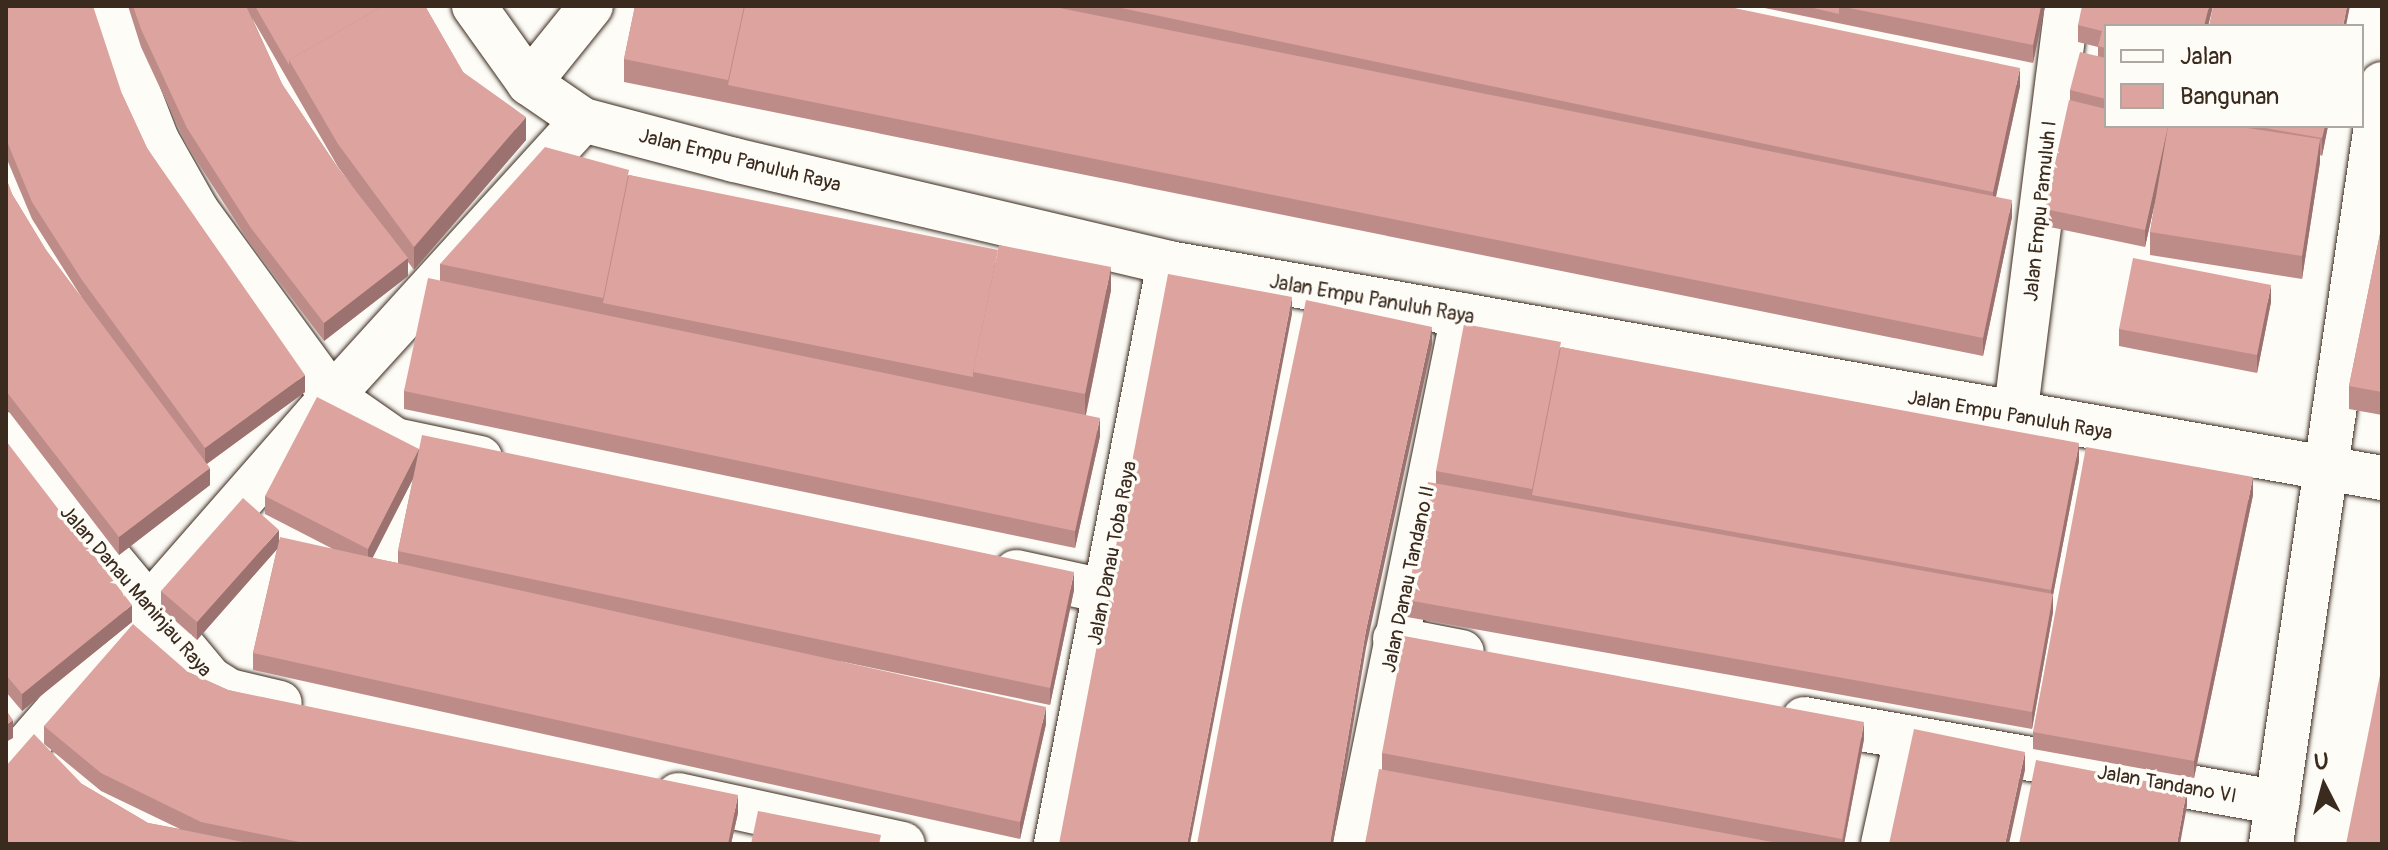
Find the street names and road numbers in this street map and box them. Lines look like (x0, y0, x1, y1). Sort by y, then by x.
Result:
street label: Jalan Empu Pamuluh I (2019, 119, 2061, 303)
street label: Jalan Empu Panuluh Raya (636, 123, 844, 197)
street label: Jalan Empu Panuluh Raya (1268, 269, 1476, 329)
street label: Jalan Empu Panuluh Raya (1906, 385, 2114, 445)
street label: Jalan Danau Toba Raya (1082, 459, 1142, 647)
street label: Jalan Danau Tandano II (1376, 483, 1440, 675)
street label: Jalan Danau Maninjau Raya (55, 500, 217, 682)
street label: Jalan Tandano VI (2096, 760, 2238, 808)

